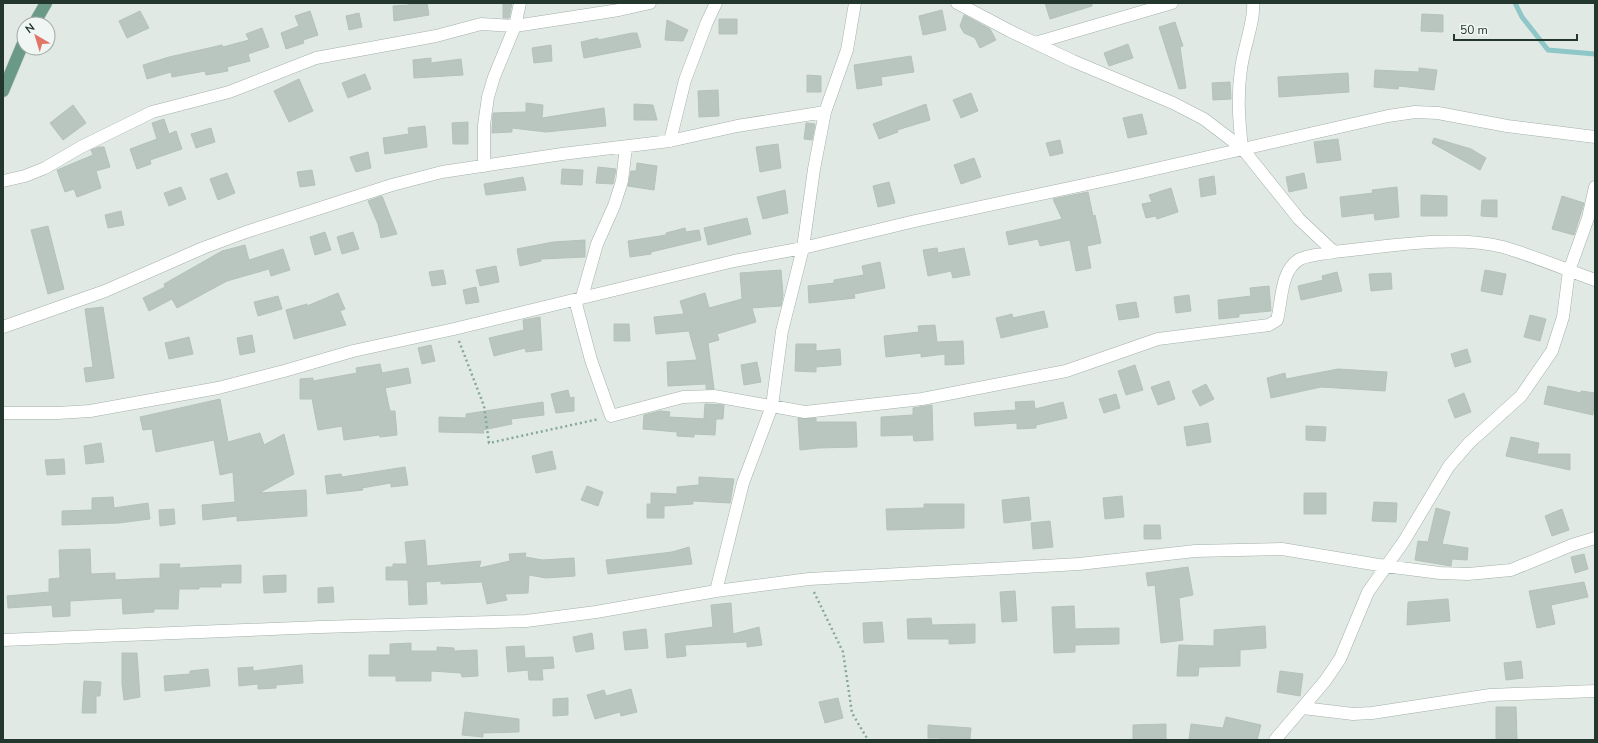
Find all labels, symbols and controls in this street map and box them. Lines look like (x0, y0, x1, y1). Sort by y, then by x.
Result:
north arrow (16, 16, 56, 56)
scale bar (1454, 16, 1577, 42)
text: N (22, 20, 38, 37)
text: 50 m (1460, 22, 1488, 38)

